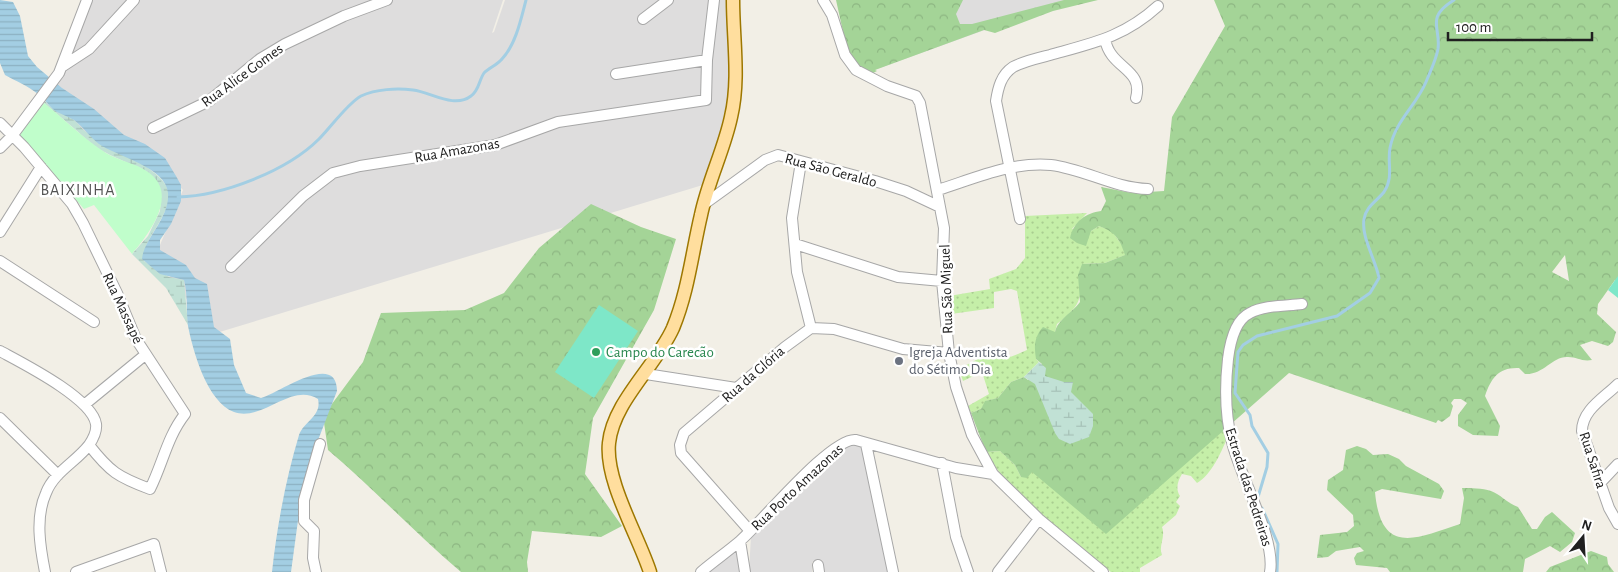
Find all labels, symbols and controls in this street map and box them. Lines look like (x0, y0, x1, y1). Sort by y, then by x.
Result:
scale bar (1448, 10, 1592, 42)
text: 100 m (1456, 20, 1491, 35)
street label: Rua Alice Gomes (199, 41, 286, 110)
street label: Rua Amazonas (413, 136, 501, 165)
street label: Rua São Geraldo (783, 151, 879, 190)
district label: BAIXINHA (40, 182, 116, 198)
street label: Rua São Miguel (937, 244, 956, 334)
street label: Rua Massapé (100, 270, 145, 346)
street label: Rua da Glória (719, 343, 788, 405)
place label: Campo do Carecão (606, 345, 714, 360)
place label: Igreja Adventista do Sétimo Dia (909, 345, 1008, 377)
marker: Campo do Carecão (590, 346, 602, 358)
marker: Igreja Adventista do Sétimo Dia (893, 355, 905, 367)
street label: Estrada das Pedreiras (1222, 426, 1275, 548)
street label: Rua Safira (1576, 430, 1609, 490)
street label: Rua Porto Amazonas (748, 441, 846, 534)
north arrow (1558, 512, 1608, 562)
text: N (1580, 517, 1594, 534)

